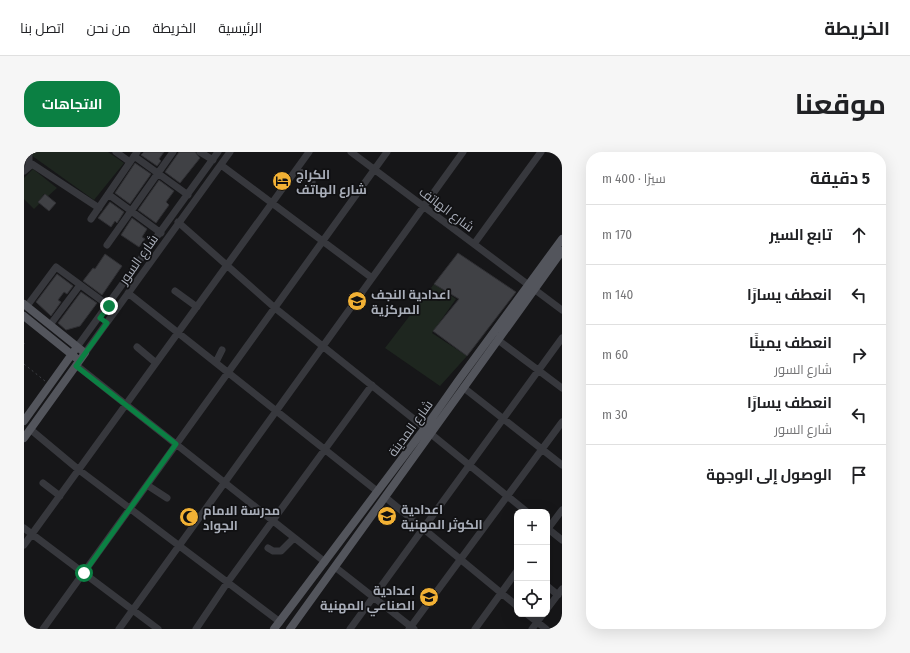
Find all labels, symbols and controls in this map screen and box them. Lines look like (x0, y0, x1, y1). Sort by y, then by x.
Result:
text: الخريطة (824, 17, 890, 40)
text: اتصل بنا (20, 20, 65, 37)
text: من نحن (87, 20, 131, 37)
text: الخريطة (153, 20, 196, 37)
text: الرئيسية (218, 20, 262, 37)
button: الاتجاهات (24, 81, 120, 127)
text: موقعنا (795, 88, 886, 121)
place label: الكراج شارع الهاتف (296, 167, 367, 198)
text: 5 دقيقة (810, 168, 870, 189)
hotel icon: الكراج شارع الهاتف (271, 170, 293, 192)
text: سيرًا · 400 m (602, 171, 666, 186)
street label: شارع الهاتف (416, 184, 477, 236)
icon: ahead (848, 224, 870, 246)
text: تابع السير (769, 226, 832, 244)
text: 170 m (602, 227, 632, 242)
street label: شارع السور (115, 231, 162, 288)
icon: left (848, 284, 870, 306)
text: انعطف يسارًا (747, 286, 832, 304)
place label: اعدادية النجف المركزية (371, 287, 451, 317)
text: 140 m (602, 287, 633, 302)
school or university icon: اعدادية النجف المركزية (346, 290, 368, 312)
route end (100, 297, 118, 315)
text: انعطف يمينًا (749, 334, 832, 352)
icon: right (848, 344, 870, 366)
text: 60 m (602, 347, 628, 362)
text: شارع السور (775, 362, 832, 377)
text: انعطف يسارًا (747, 394, 832, 412)
street label: شارع المدينة (385, 397, 437, 460)
icon: left (848, 404, 870, 426)
text: 30 m (602, 407, 628, 422)
text: شارع السور (775, 422, 832, 437)
icon: arrive (848, 464, 870, 486)
text: الوصول إلى الوجهة (706, 466, 832, 484)
place label: اعدادية الكوثر المهنية (401, 502, 483, 533)
place label: مدرسة الامام الجواد (203, 503, 280, 534)
school or university icon: اعدادية الكوثر المهنية (376, 505, 398, 527)
mosque icon: مدرسة الامام الجواد (178, 506, 200, 528)
map controls (514, 509, 550, 617)
button: + (514, 509, 550, 545)
button: − (514, 545, 550, 581)
route start (75, 564, 93, 582)
button: locate (514, 581, 550, 617)
place label: اعدادية الصناعي المهنية (320, 583, 415, 617)
school or university icon: اعدادية الصناعي المهنية (418, 586, 440, 608)

